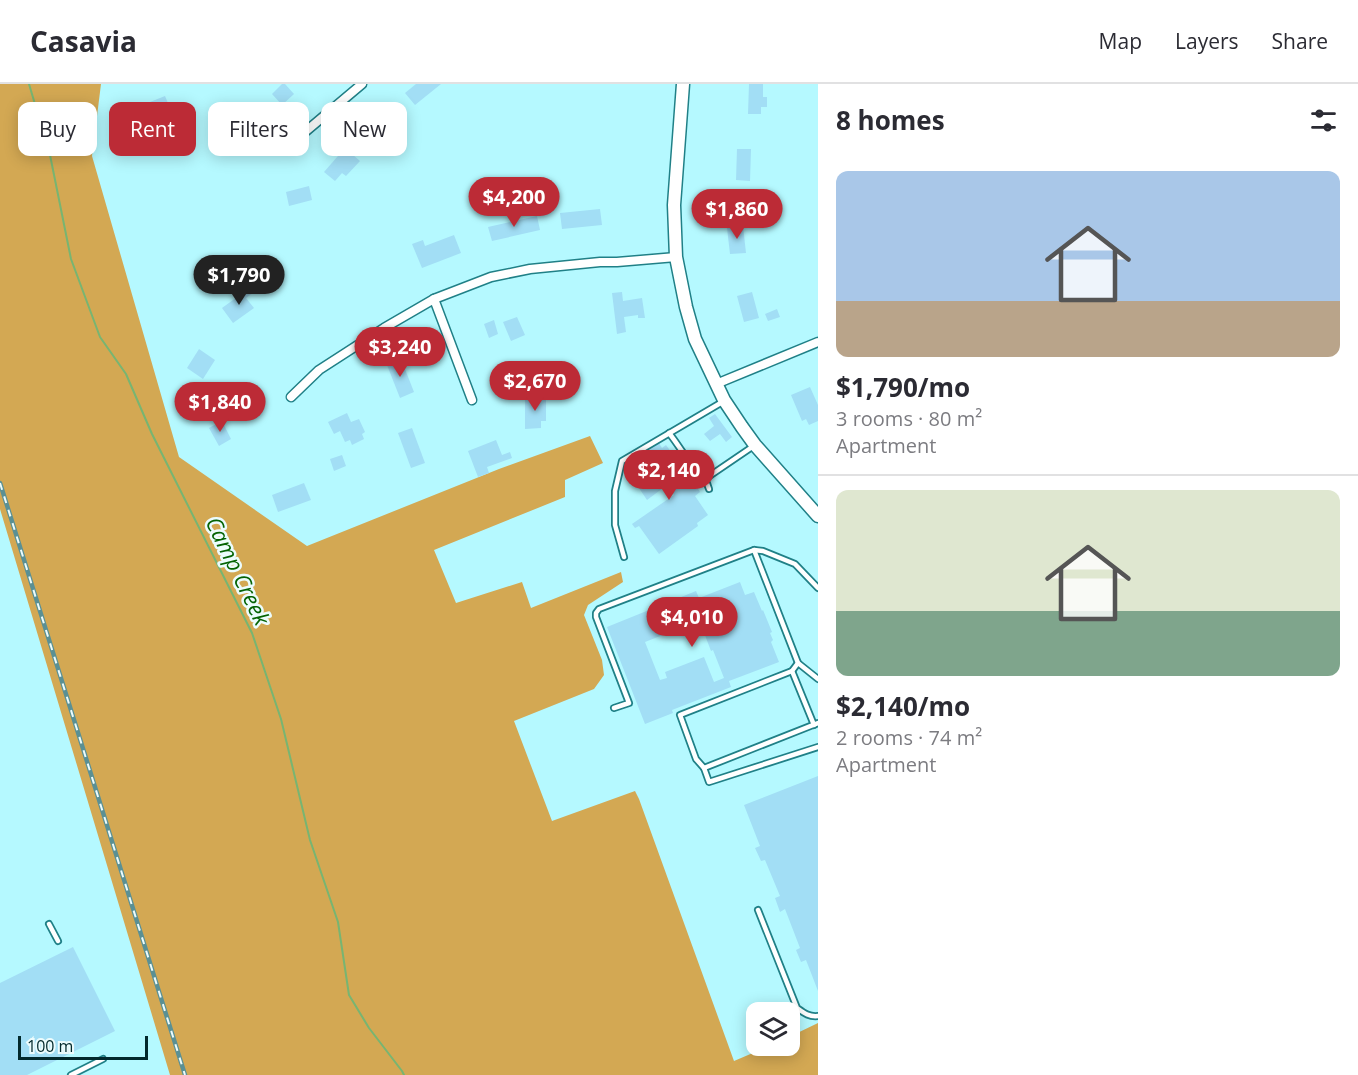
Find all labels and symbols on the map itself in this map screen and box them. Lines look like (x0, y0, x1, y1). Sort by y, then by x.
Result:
pin: $4,200 (465, 177, 563, 228)
pin: $1,860 (688, 189, 786, 240)
pin: $1,790 (190, 255, 288, 306)
pin: $3,240 (351, 327, 449, 378)
pin: $2,670 (486, 361, 584, 412)
pin: $1,840 (171, 382, 269, 433)
pin: $2,140 (620, 450, 718, 501)
water label: Camp Creek (200, 511, 279, 631)
pin: $4,010 (643, 597, 741, 648)
scale bar (18, 1033, 148, 1060)

